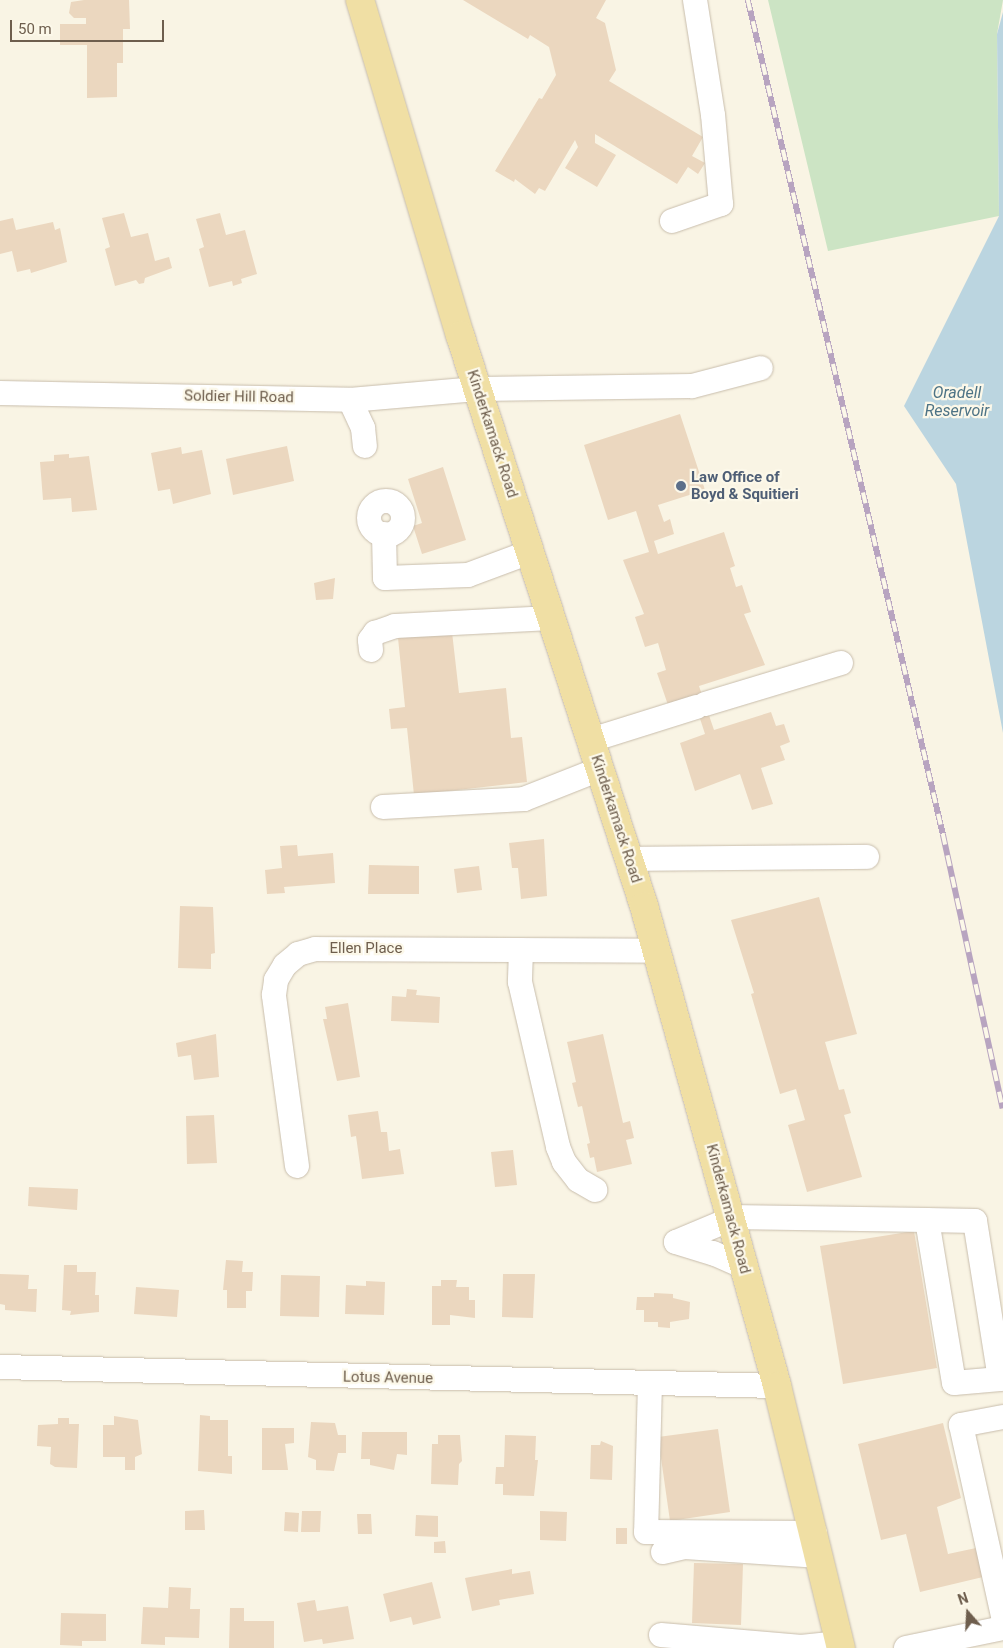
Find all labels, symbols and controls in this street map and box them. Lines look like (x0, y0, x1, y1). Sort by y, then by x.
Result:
scale bar (12, 10, 166, 42)
text: 50 m (18, 20, 52, 38)
street label: Kinderkamack Road (463, 368, 521, 500)
water label: Oradell Reservoir (925, 383, 989, 421)
street label: Soldier Hill Road (184, 387, 294, 407)
place label: Law Office of Boyd & Squitieri (691, 468, 799, 503)
marker: Law Office of Boyd & Squitieri (675, 480, 687, 492)
street label: Kinderkamack Road (587, 753, 645, 885)
street label: Ellen Place (330, 940, 402, 958)
street label: Kinderkamack Road (702, 1142, 754, 1276)
street label: Lotus Avenue (343, 1368, 433, 1388)
north arrow (943, 1588, 993, 1638)
text: N (956, 1590, 970, 1608)

